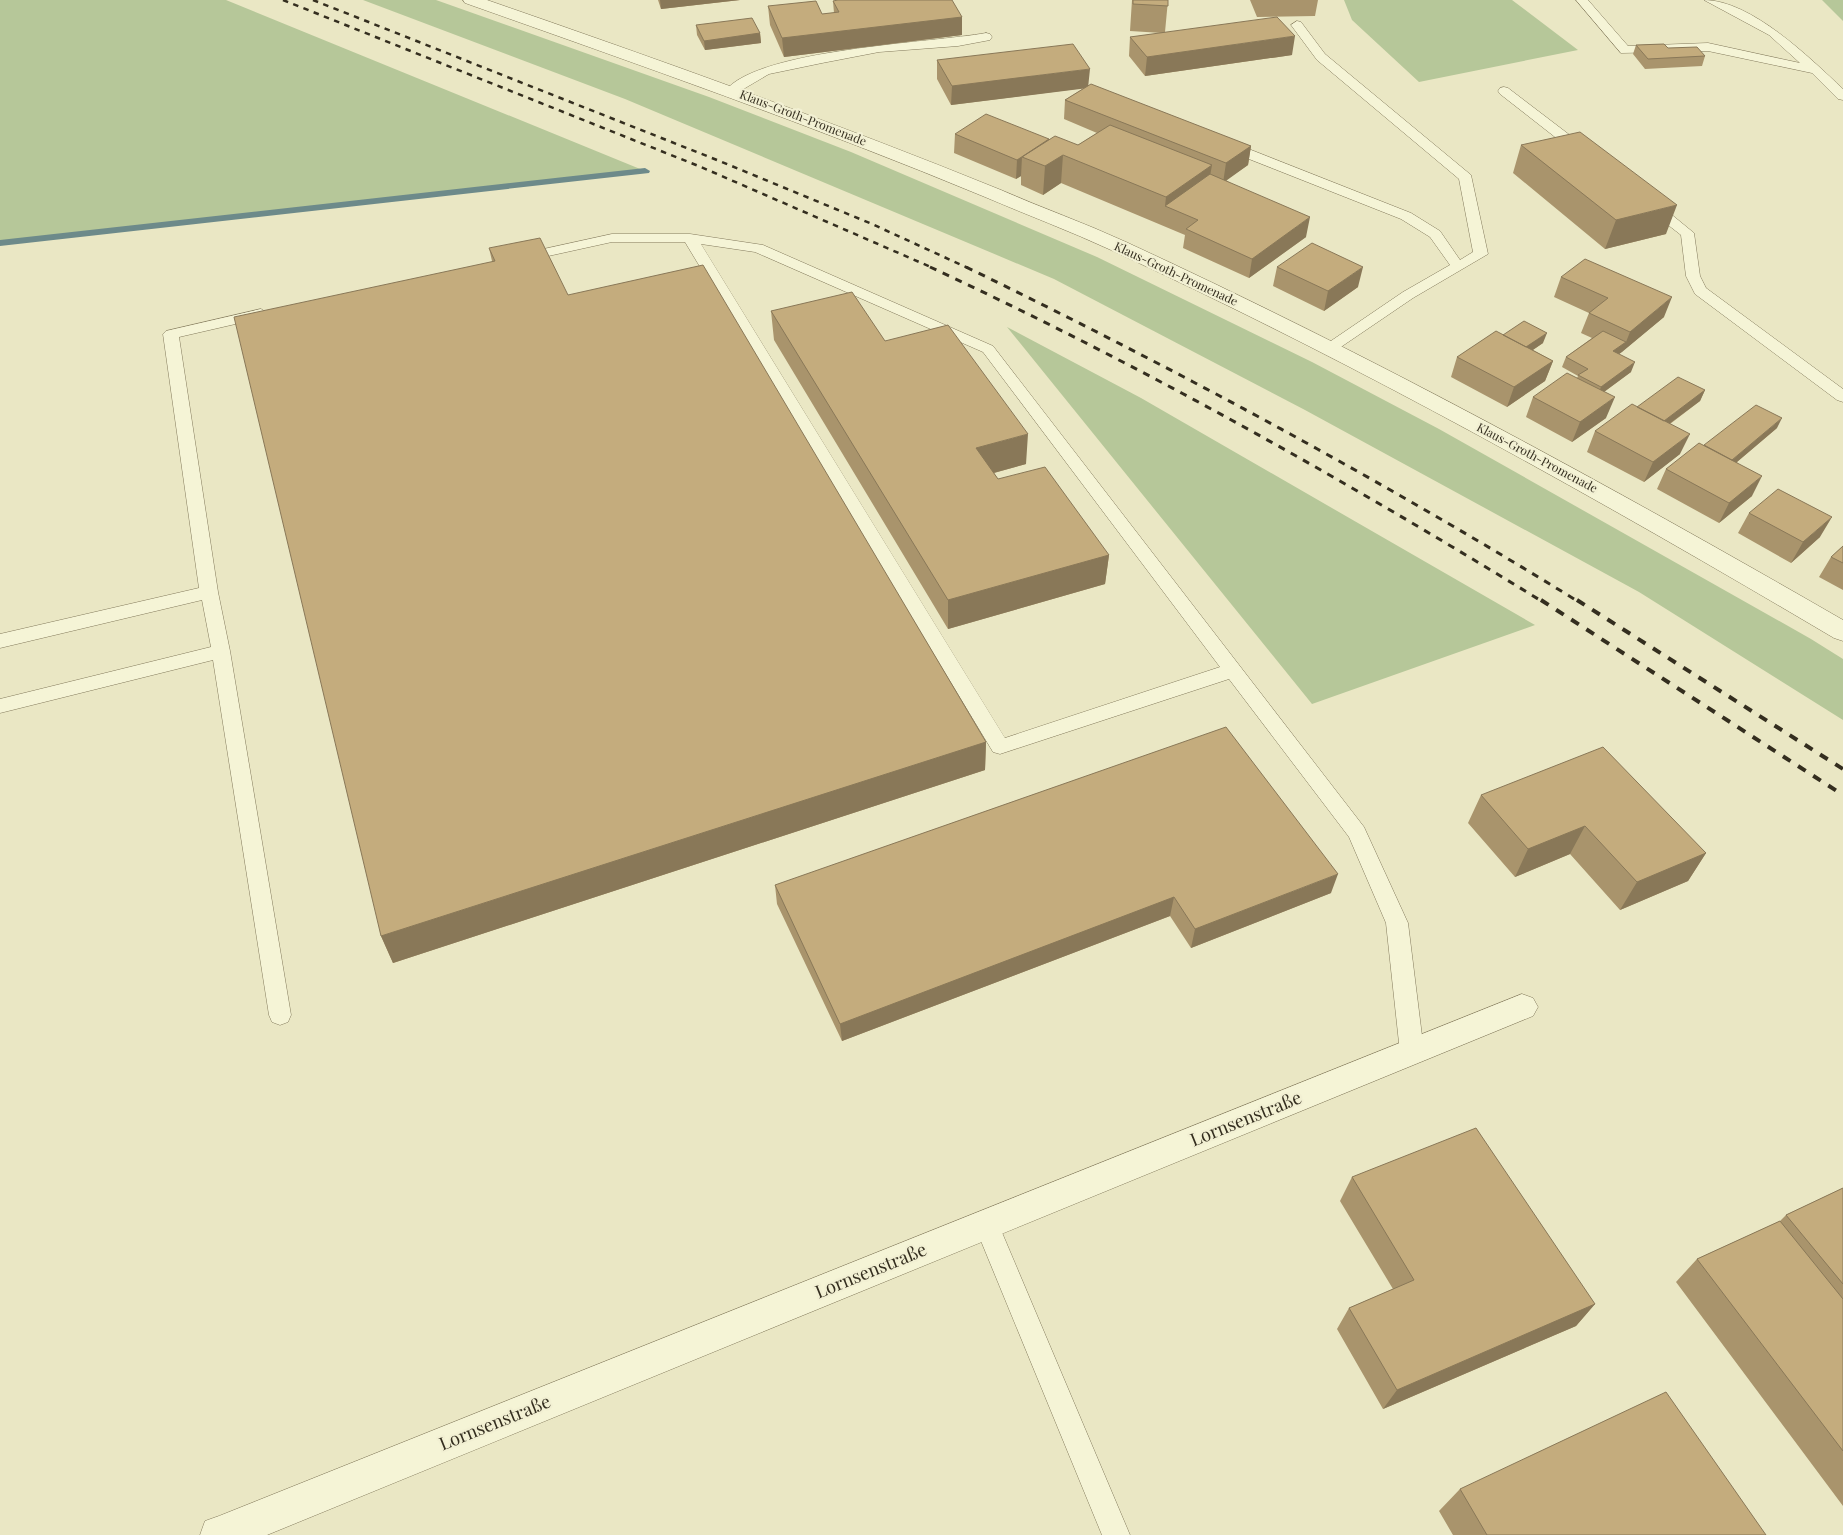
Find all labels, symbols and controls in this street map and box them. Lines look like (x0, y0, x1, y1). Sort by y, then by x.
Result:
street label: Klaus-Groth-Promenade (738, 86, 869, 149)
street label: Klaus-Groth-Promenade (1112, 237, 1241, 309)
street label: Klaus-Groth-Promenade (1474, 418, 1601, 496)
street label: Lornsenstraße (1186, 1085, 1305, 1151)
street label: Lornsenstraße (811, 1237, 930, 1303)
street label: Lornsenstraße (435, 1389, 554, 1455)

